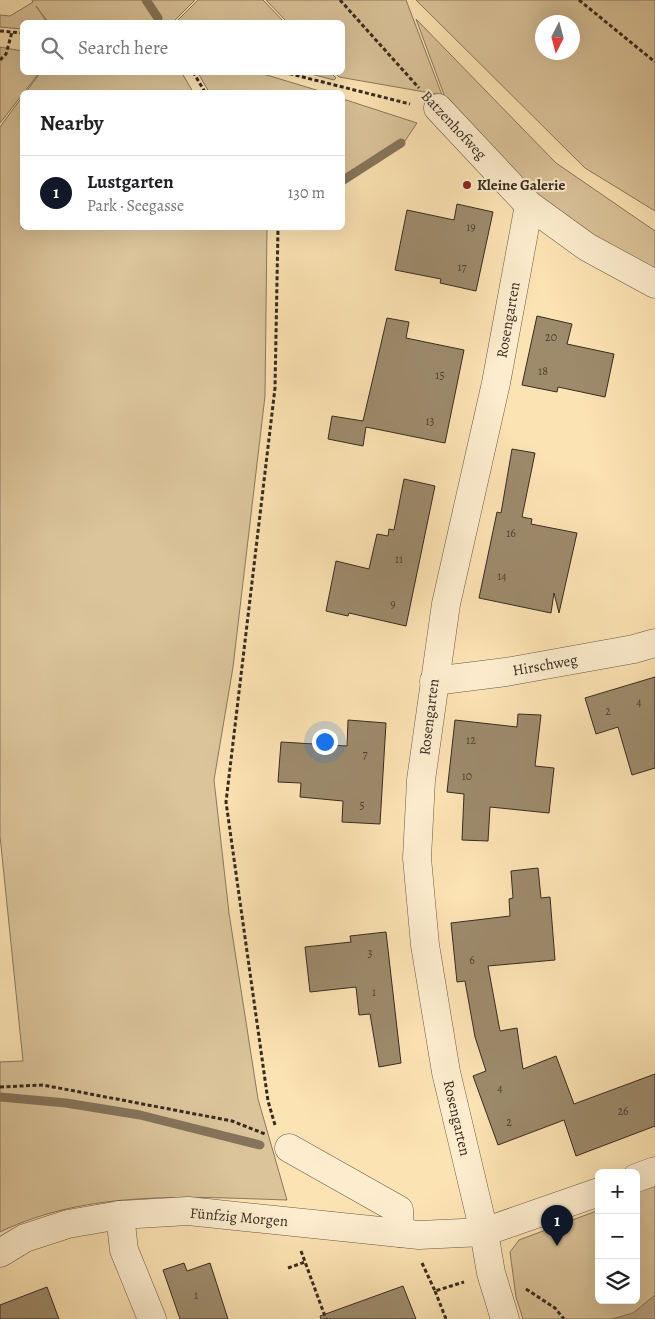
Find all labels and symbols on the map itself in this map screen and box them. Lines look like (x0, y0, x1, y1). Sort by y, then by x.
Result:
north arrow (535, 15, 580, 60)
street label: Batzenhofweg (417, 86, 492, 164)
place label: Kleine Galerie (477, 175, 565, 195)
marker: Kleine Galerie (461, 179, 473, 191)
house number: 19 (466, 219, 476, 235)
house number: 17 (457, 259, 468, 275)
street label: Rosengarten (491, 280, 525, 360)
house number: 20 (545, 329, 557, 345)
house number: 18 (538, 363, 548, 379)
house number: 15 (435, 367, 445, 383)
house number: 13 (425, 413, 435, 429)
house number: 16 (506, 525, 516, 541)
house number: 11 (395, 551, 403, 567)
house number: 14 (497, 568, 507, 584)
house number: 9 (390, 596, 396, 612)
street label: Hirschweg (511, 649, 580, 681)
street label: Rosengarten (414, 678, 444, 756)
house number: 4 (636, 694, 642, 710)
house number: 2 (605, 703, 611, 719)
your location (312, 729, 338, 755)
house number: 12 (466, 732, 476, 748)
house number: 7 (362, 746, 368, 762)
house number: 10 (462, 768, 472, 784)
house number: 5 (359, 797, 365, 813)
house number: 3 (368, 945, 373, 961)
house number: 6 (469, 952, 475, 968)
house number: 1 (372, 984, 376, 1000)
street label: Rosengarten (439, 1078, 475, 1158)
house number: 4 (497, 1080, 503, 1096)
house number: 26 (617, 1103, 629, 1119)
house number: 2 (506, 1114, 512, 1130)
street label: Fünfzig Morgen (189, 1203, 289, 1231)
pin: 1 (541, 1205, 573, 1246)
house number: 1 (194, 1287, 198, 1303)

